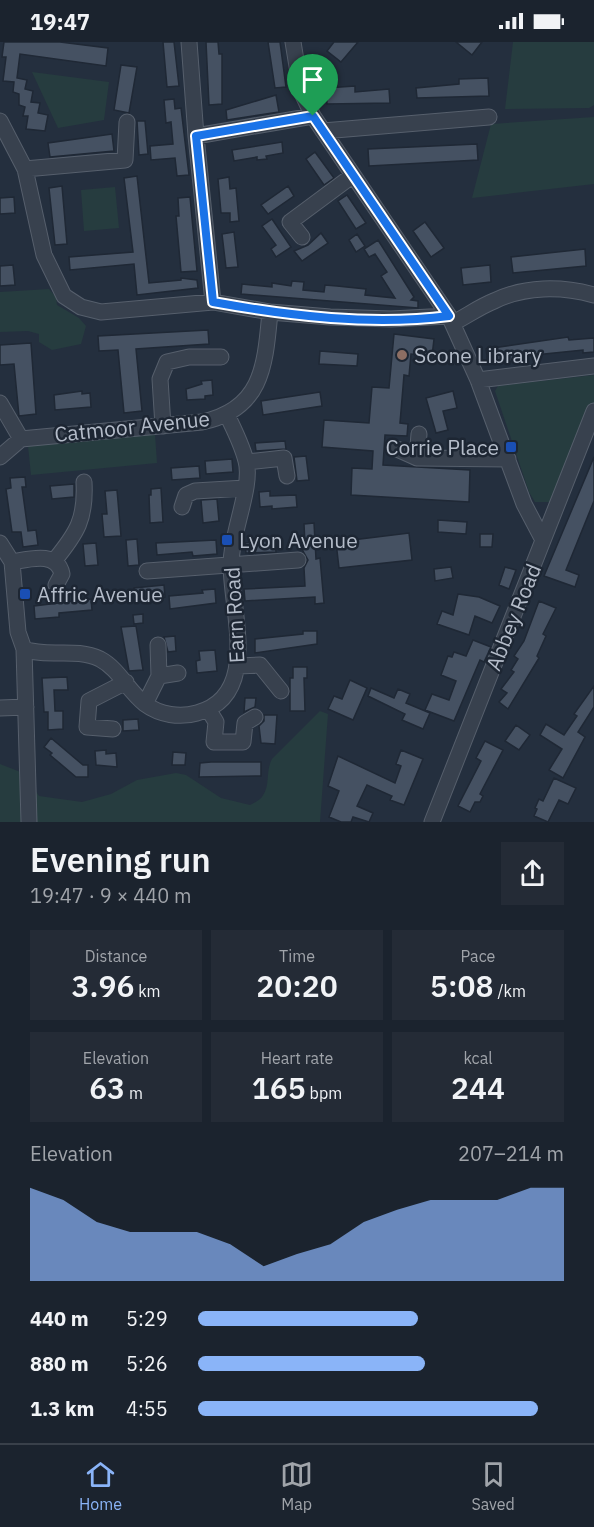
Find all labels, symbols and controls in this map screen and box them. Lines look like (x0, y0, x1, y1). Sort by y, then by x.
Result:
text: 19:47 (30, 7, 90, 36)
pin (287, 54, 338, 116)
icon: arrive (296, 63, 329, 96)
place label: Scone Library (414, 341, 543, 369)
marker: Scone Library (395, 348, 409, 362)
street label: Catmoor Avenue (53, 404, 211, 448)
place label: Corrie Place (385, 433, 499, 461)
marker: Corrie Place (504, 440, 518, 454)
place label: Lyon Avenue (239, 526, 358, 554)
marker: Lyon Avenue (220, 533, 234, 547)
street label: Abbey Road (479, 559, 547, 675)
street label: Earn Road (217, 566, 251, 664)
place label: Affric Avenue (37, 580, 163, 608)
marker: Affric Avenue (18, 587, 32, 601)
text: Evening run (30, 838, 211, 881)
button: share (501, 842, 564, 905)
text: 19:47 · 9 × 440 m (30, 882, 191, 909)
text: Distance (85, 946, 147, 966)
text: Time (279, 946, 315, 966)
text: Pace (461, 946, 495, 966)
text: 3.96 (71, 966, 134, 1005)
text: 20:20 (256, 966, 338, 1005)
text: 5:08 (430, 966, 494, 1005)
text: km (134, 981, 161, 1001)
text: /km (494, 981, 526, 1001)
text: Elevation (83, 1048, 149, 1068)
text: Heart rate (261, 1048, 333, 1068)
text: kcal (463, 1048, 493, 1068)
text: 63 (89, 1068, 125, 1107)
text: 165 (252, 1068, 306, 1107)
text: 244 (451, 1068, 505, 1107)
text: m (125, 1083, 143, 1103)
text: bpm (306, 1083, 342, 1103)
text: Elevation (30, 1140, 113, 1167)
text: 207–214 m (458, 1140, 564, 1167)
text: 440 m (30, 1305, 89, 1332)
text: 5:29 (126, 1305, 168, 1332)
text: 880 m (30, 1350, 89, 1377)
text: 5:26 (126, 1350, 168, 1377)
text: 1.3 km (30, 1395, 94, 1422)
text: 4:55 (126, 1395, 168, 1422)
tab: Home (79, 1458, 122, 1514)
tab: Map (280, 1458, 313, 1514)
tab: Saved (471, 1458, 515, 1514)

